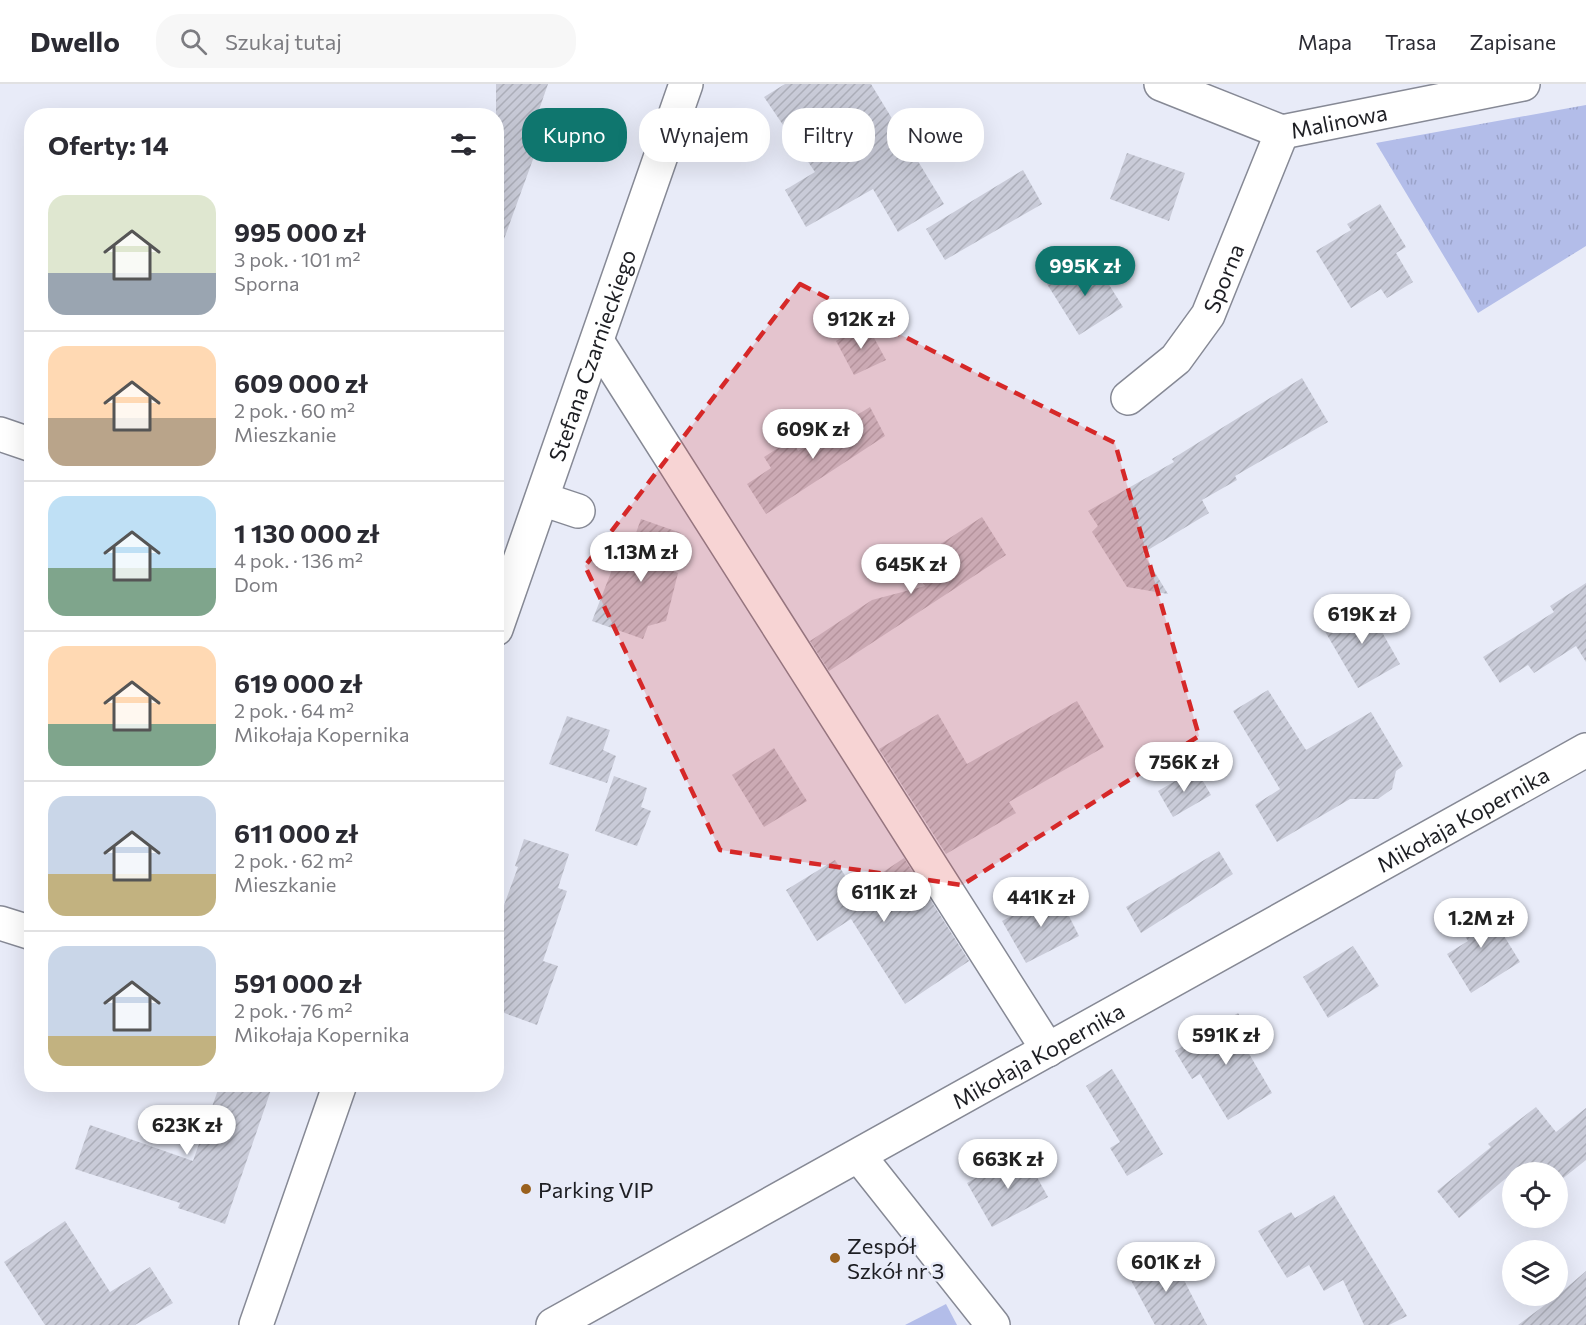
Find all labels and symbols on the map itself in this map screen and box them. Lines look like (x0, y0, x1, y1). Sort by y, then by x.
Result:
street label: Malinowa (1288, 98, 1389, 144)
street label: Sporna (1197, 240, 1249, 317)
street label: Stefana Czarnieckiego (542, 246, 641, 465)
pin: 995K zł (1030, 246, 1140, 297)
pin: 912K zł (806, 299, 916, 350)
pin: 609K zł (758, 409, 868, 460)
pin: 1.13M zł (579, 532, 703, 583)
pin: 645K zł (856, 544, 966, 595)
pin: 619K zł (1307, 594, 1417, 645)
pin: 756K zł (1129, 742, 1239, 793)
street label: Mikołaja Kopernika (1372, 760, 1554, 877)
pin: 611K zł (829, 872, 939, 923)
pin: 441K zł (986, 877, 1096, 928)
pin: 1.2M zł (1426, 898, 1536, 949)
street label: Mikołaja Kopernika (947, 996, 1129, 1114)
pin: 591K zł (1171, 1015, 1281, 1066)
pin: 623K zł (132, 1105, 242, 1156)
pin: 663K zł (953, 1139, 1063, 1190)
place label: Parking VIP (538, 1176, 653, 1203)
marker: Parking VIP (519, 1182, 533, 1196)
place label: Zespół Szkół nr 3 (847, 1232, 944, 1284)
pin: 601K zł (1111, 1242, 1221, 1293)
marker: Zespół Szkół nr 3 (828, 1251, 842, 1265)

